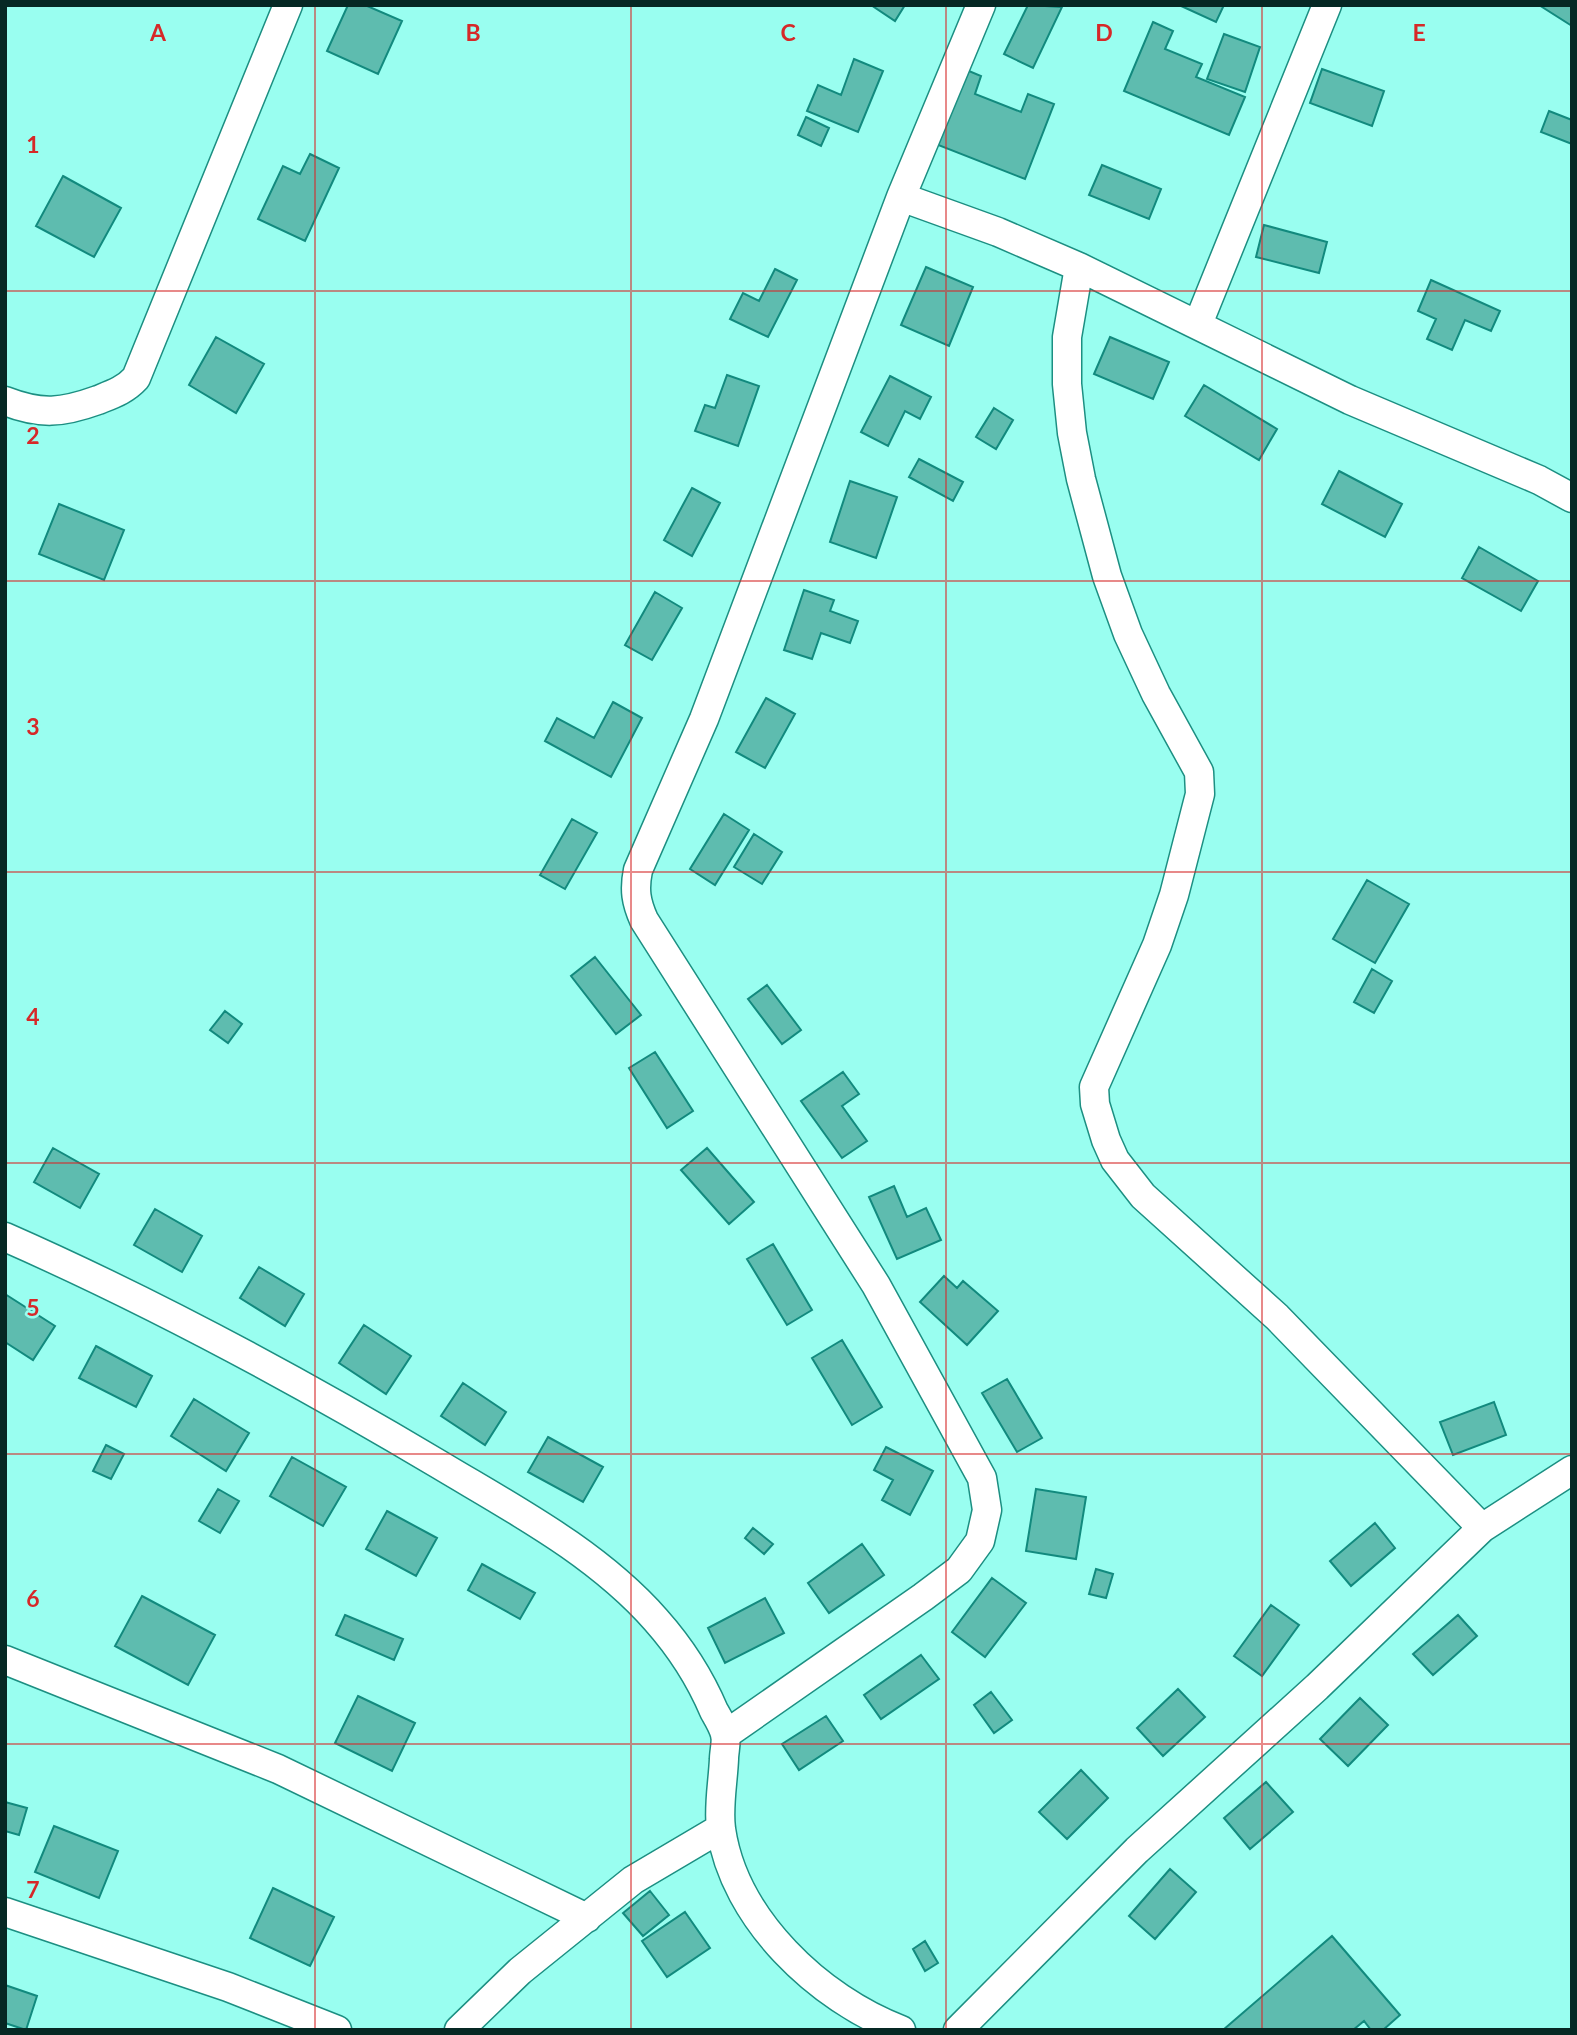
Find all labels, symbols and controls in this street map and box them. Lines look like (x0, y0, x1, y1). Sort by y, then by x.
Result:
text: A (149, 18, 167, 46)
text: B (465, 18, 481, 46)
text: C (780, 18, 796, 46)
text: D (1095, 18, 1113, 46)
text: E (1412, 18, 1426, 46)
text: 1 (26, 130, 40, 158)
text: 2 (26, 421, 40, 449)
text: 3 (26, 712, 40, 740)
text: 4 (26, 1002, 40, 1030)
text: 5 (26, 1293, 40, 1321)
text: 6 (26, 1584, 40, 1612)
text: 7 (26, 1875, 40, 1903)

